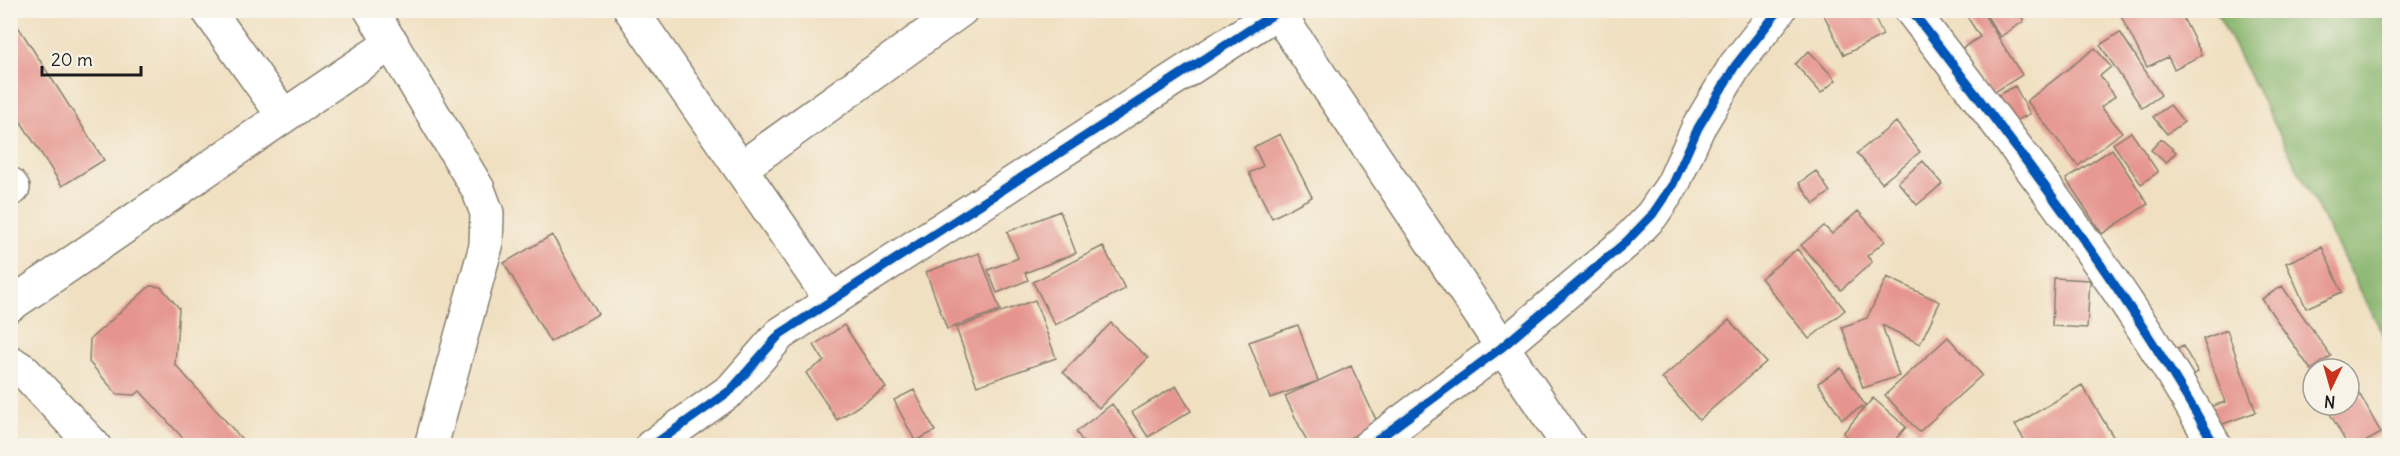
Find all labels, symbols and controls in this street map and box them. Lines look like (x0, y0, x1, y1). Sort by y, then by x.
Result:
scale bar (42, 39, 141, 77)
text: 20 m (51, 48, 93, 71)
north arrow (2301, 357, 2361, 417)
text: N (2323, 391, 2336, 412)

